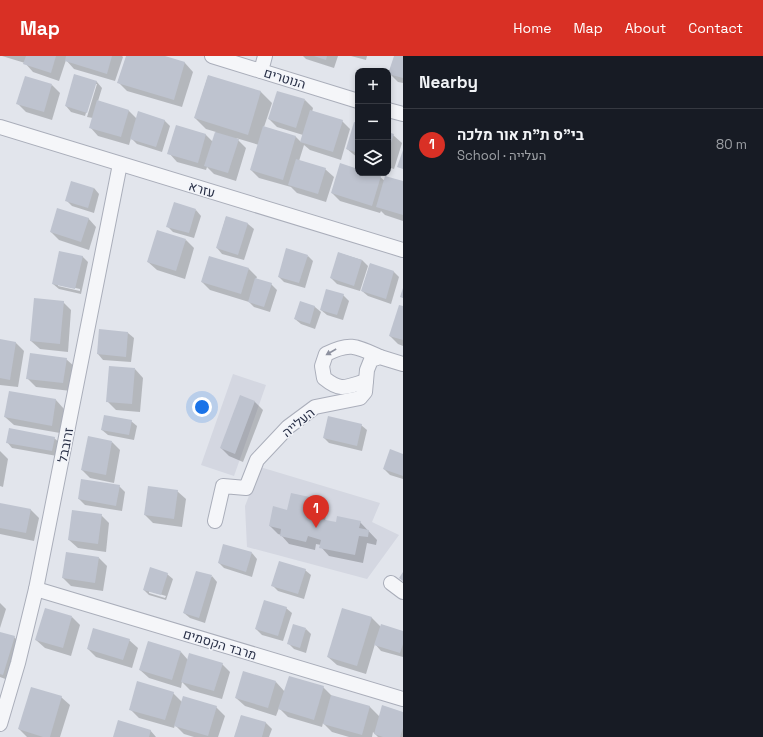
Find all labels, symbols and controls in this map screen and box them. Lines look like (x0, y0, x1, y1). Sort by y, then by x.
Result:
text: Map (20, 16, 60, 41)
text: Home (513, 19, 551, 37)
text: Map (573, 19, 603, 37)
text: About (625, 19, 666, 37)
text: Contact (688, 19, 743, 37)
street label: הנוטרים (262, 64, 308, 93)
map controls (355, 68, 391, 176)
button: + (355, 68, 391, 104)
text: Nearby (419, 71, 478, 93)
button: − (355, 104, 391, 140)
text: בי"ס ת"ת אור מלכה (457, 125, 584, 144)
text: 1 (429, 136, 435, 153)
text: 80 m (716, 136, 747, 153)
button: layers (355, 140, 391, 176)
text: School · העלייה (457, 147, 546, 164)
street label: עזרא (187, 177, 217, 202)
one-way arrow (325, 349, 337, 355)
your location (192, 397, 212, 417)
street label: העלייה (278, 404, 318, 441)
street label: זרובבל (54, 426, 77, 464)
pin: 1 (303, 495, 329, 528)
street label: מרבד הקסמים (181, 625, 259, 664)

